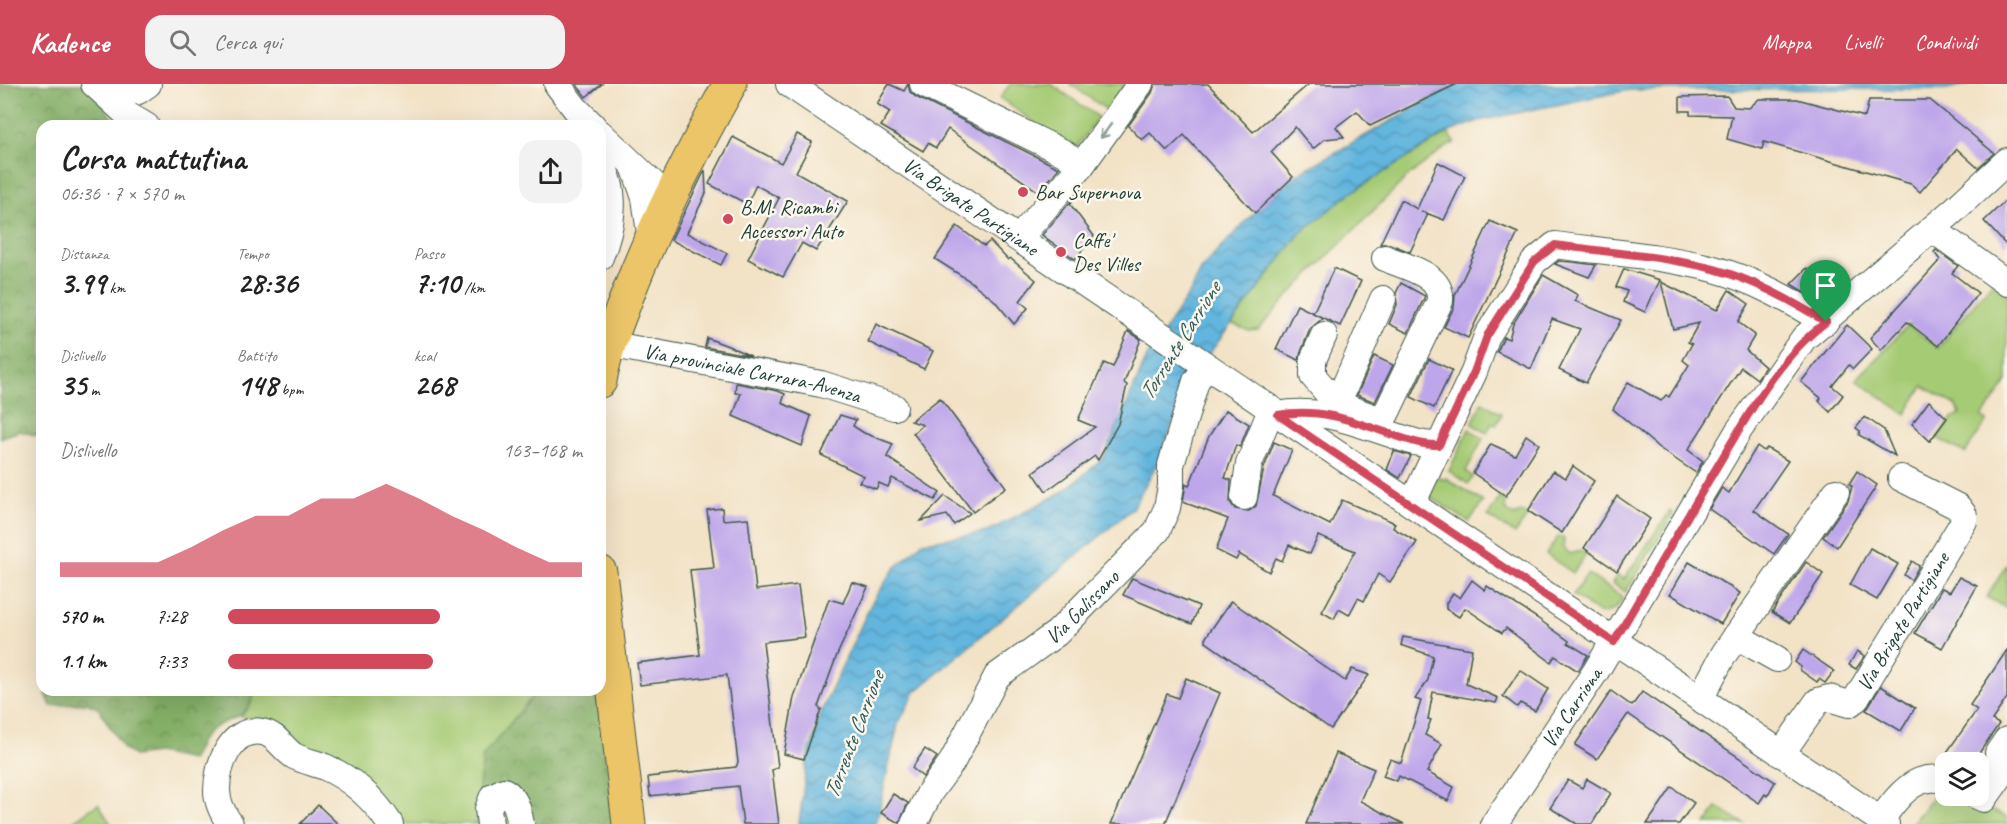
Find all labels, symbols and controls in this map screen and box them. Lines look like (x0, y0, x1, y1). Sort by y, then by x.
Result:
search box (145, 15, 565, 69)
text: Kadence (30, 25, 109, 60)
icon: search (166, 26, 199, 59)
text: Cerca qui (214, 28, 282, 56)
text: Mappa (1762, 29, 1811, 55)
text: Livelli (1844, 29, 1882, 55)
text: Condividi (1915, 29, 1977, 55)
one-way arrow (1100, 123, 1112, 139)
text: Corsa mattutina (60, 137, 246, 179)
button: share (519, 140, 582, 203)
street label: Via Brigate Partigiane (898, 152, 1045, 263)
place label: Bar Supernova (1035, 179, 1142, 205)
text: 06:36 · 7 × 570 m (60, 181, 184, 206)
marker: Bar Supernova (1016, 185, 1030, 199)
place label: B.M. Ricambi Accessori Auto (740, 194, 846, 244)
marker: B.M. Ricambi Accessori Auto (721, 212, 735, 226)
place label: Caffe' Des Villes (1073, 227, 1142, 277)
text: Distanza (60, 244, 108, 264)
text: Tempo (237, 244, 269, 264)
text: Passo (414, 244, 444, 264)
marker: Caffe' Des Villes (1054, 245, 1068, 259)
pin (1800, 260, 1851, 322)
text: 3.99 (60, 264, 106, 302)
text: 28:36 (237, 264, 298, 302)
text: 7:10 (414, 264, 460, 302)
icon: arrive (1809, 269, 1842, 302)
water label: Torrente Carrione (1133, 274, 1229, 405)
text: km (106, 278, 125, 298)
text: /km (460, 278, 485, 298)
street label: Via provinciale Carrara-Avenza (642, 338, 865, 409)
text: Dislivello (60, 346, 105, 366)
text: Battito (237, 346, 277, 366)
text: kcal (414, 346, 435, 366)
text: 35 (60, 366, 87, 404)
text: 148 (237, 366, 278, 404)
text: 268 (414, 366, 455, 404)
text: m (87, 380, 99, 400)
text: bpm (278, 380, 303, 400)
text: Dislivello (60, 438, 116, 463)
text: 163–168 m (503, 438, 582, 463)
street label: Via Brigate Partigiane (1851, 546, 1956, 696)
street label: Via Galissano (1041, 563, 1126, 650)
text: 570 m (60, 604, 103, 629)
text: 7:28 (156, 604, 187, 629)
text: 1.1 km (60, 649, 107, 674)
text: 7:33 (156, 649, 187, 674)
street label: Via Carriona (1536, 660, 1609, 753)
water label: Torrente Carrione (817, 664, 892, 802)
map controls (1935, 752, 1989, 806)
button: layers (1935, 752, 1989, 806)

